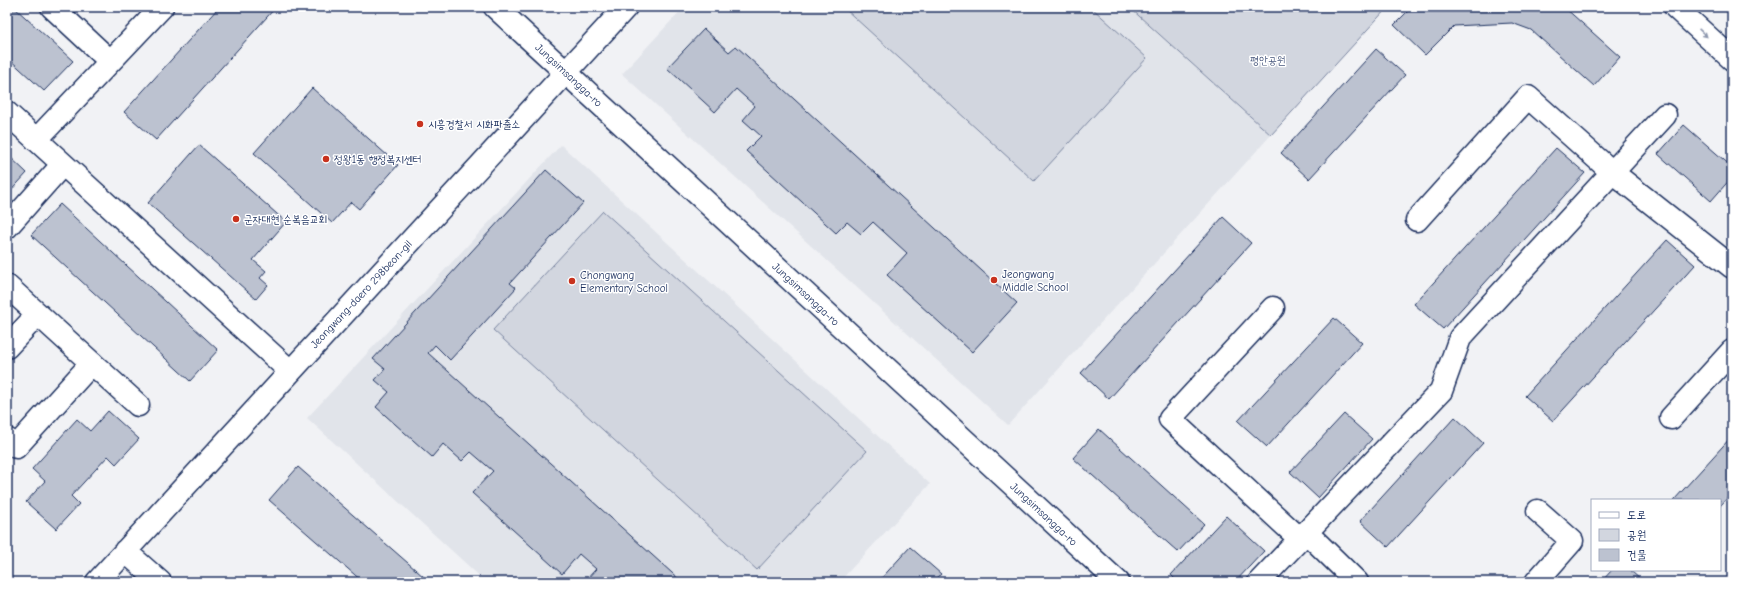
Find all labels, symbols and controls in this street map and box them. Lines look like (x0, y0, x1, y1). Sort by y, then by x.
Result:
one-way arrow (1699, 28, 1708, 37)
street label: Jungsimsangga-ro (532, 41, 605, 110)
park label: 평안공원 (1250, 54, 1286, 67)
place label: 시흥경찰서 시화파출소 (428, 118, 520, 131)
marker: 시흥경찰서 시화파출소 (415, 119, 425, 129)
place label: 정왕1동 행정복지센터 (334, 153, 422, 166)
marker: 정왕1동 행정복지센터 (321, 154, 331, 164)
place label: 군자대현 순복음교회 (244, 213, 327, 226)
marker: 군자대현 순복음교회 (231, 214, 241, 224)
street label: Jeongwang-daero 298beon-gil (308, 238, 415, 351)
street label: Jungsimsangga-ro (769, 260, 842, 329)
place label: Jeongwang Middle School (1002, 268, 1068, 294)
place label: Chongwang Elementary School (580, 269, 668, 295)
marker: Jeongwang Middle School (989, 275, 999, 285)
marker: Chongwang Elementary School (567, 276, 577, 286)
street label: Jungsimsangga-ro (1007, 480, 1080, 549)
legend (1591, 499, 1721, 571)
text: 도로 (1627, 508, 1646, 522)
text: 공원 (1627, 528, 1646, 542)
text: 건물 (1627, 548, 1647, 562)

